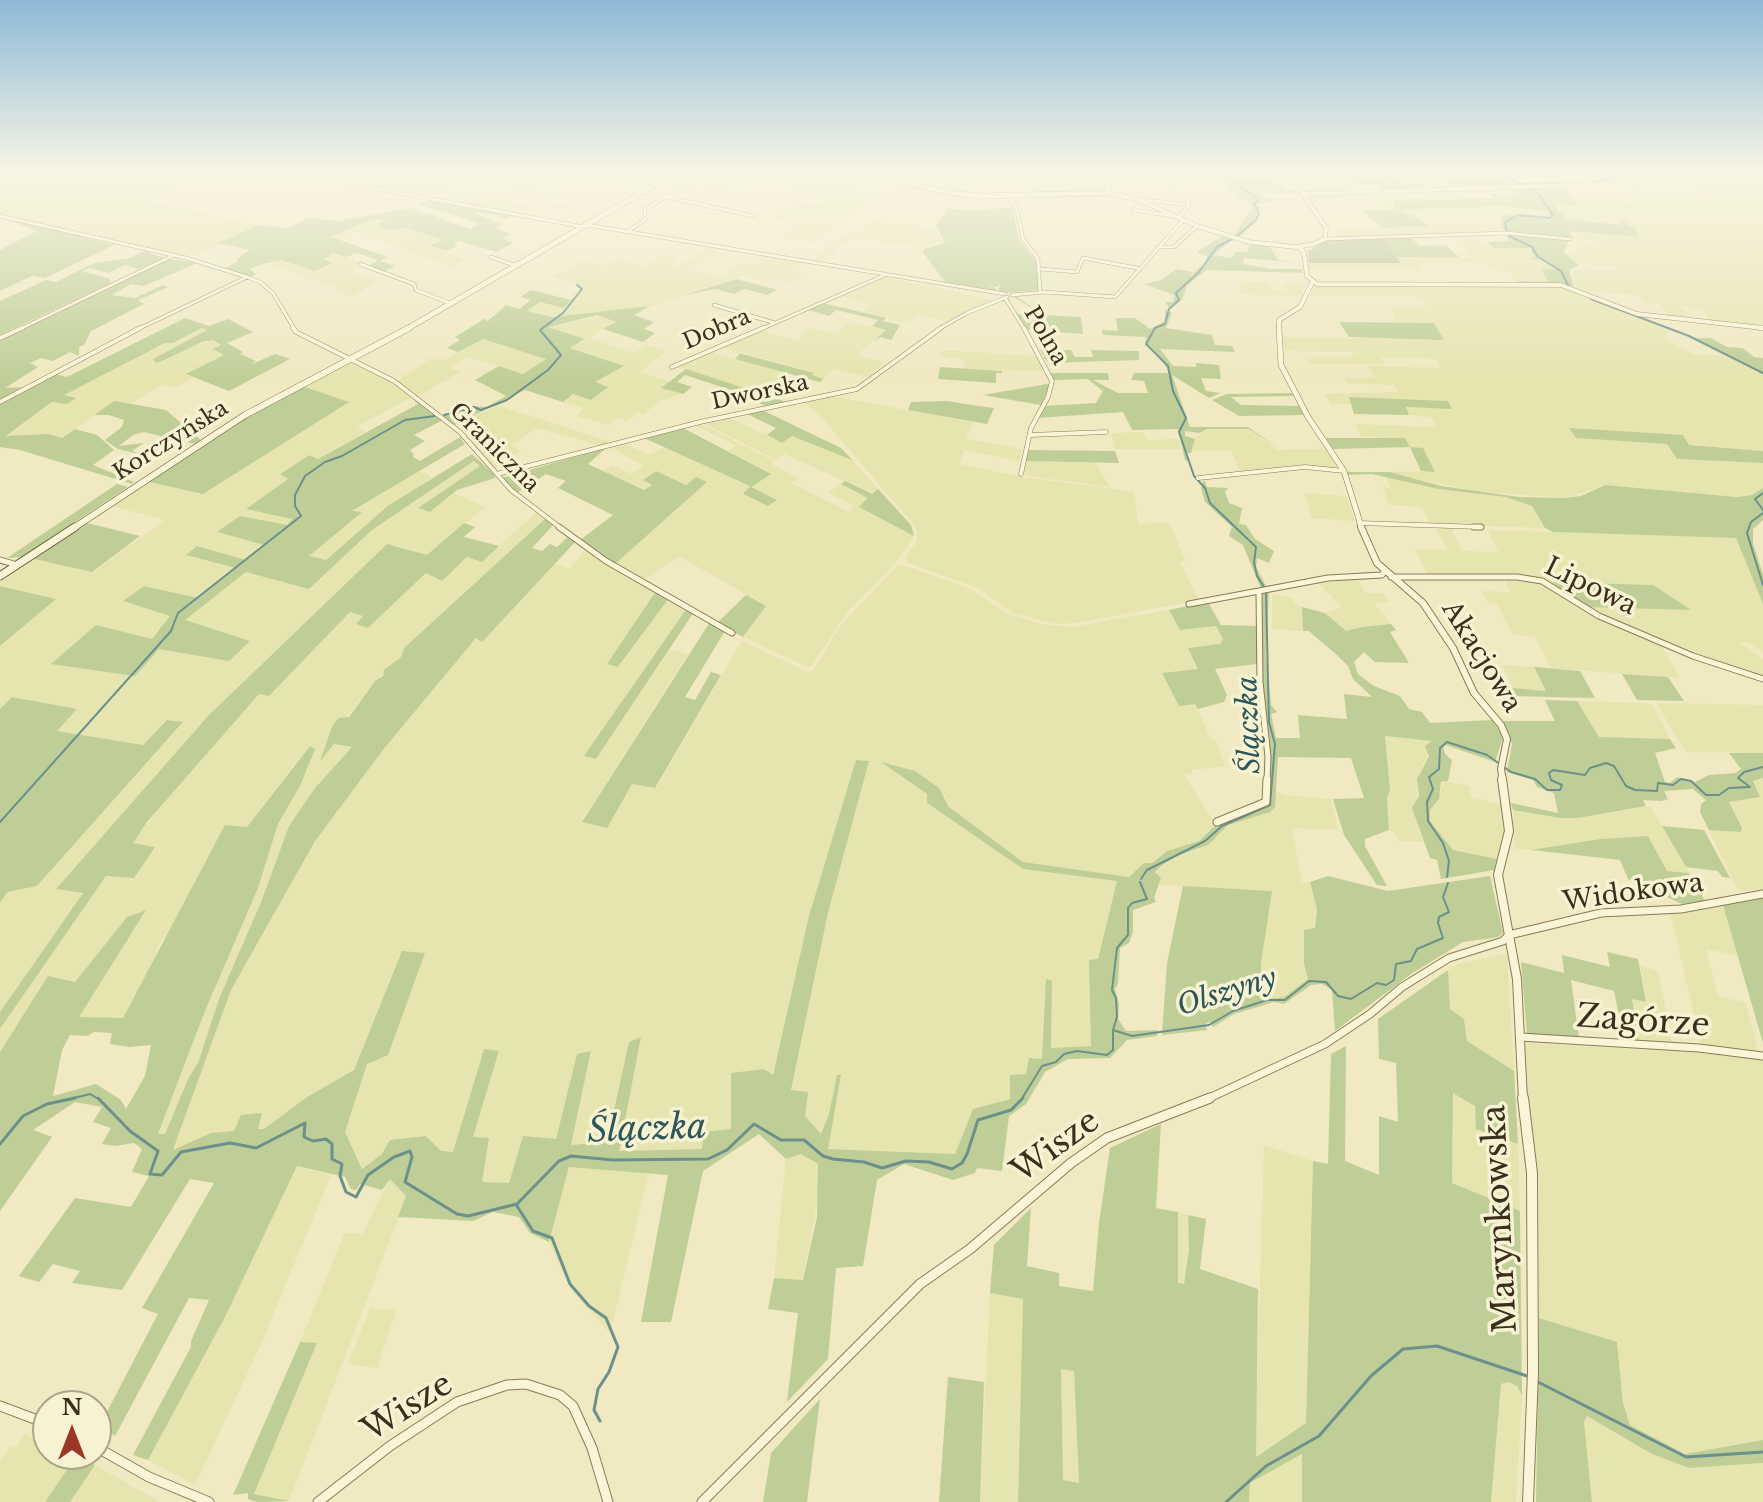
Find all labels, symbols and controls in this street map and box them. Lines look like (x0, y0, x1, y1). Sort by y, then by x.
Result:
street label: Polna (1018, 302, 1072, 370)
street label: Dobra (679, 304, 755, 356)
street label: Dworska (709, 370, 811, 416)
street label: Korczyńska (109, 395, 233, 487)
street label: Graniczna (444, 398, 544, 498)
street label: Lipowa (1539, 551, 1641, 623)
street label: Akacjowa (1435, 596, 1527, 718)
water label: Ślączka (1231, 675, 1269, 775)
street label: Widokowa (1561, 868, 1705, 918)
water label: Olszyny (1173, 962, 1281, 1024)
street label: Zagórze (1575, 998, 1711, 1046)
street label: Wisze (1005, 1102, 1107, 1192)
street label: Marynkowska (1476, 1104, 1526, 1334)
water label: Ślączka (587, 1108, 707, 1152)
street label: Wisze (356, 1365, 460, 1451)
north arrow (32, 1390, 112, 1470)
text: N (62, 1394, 82, 1421)

